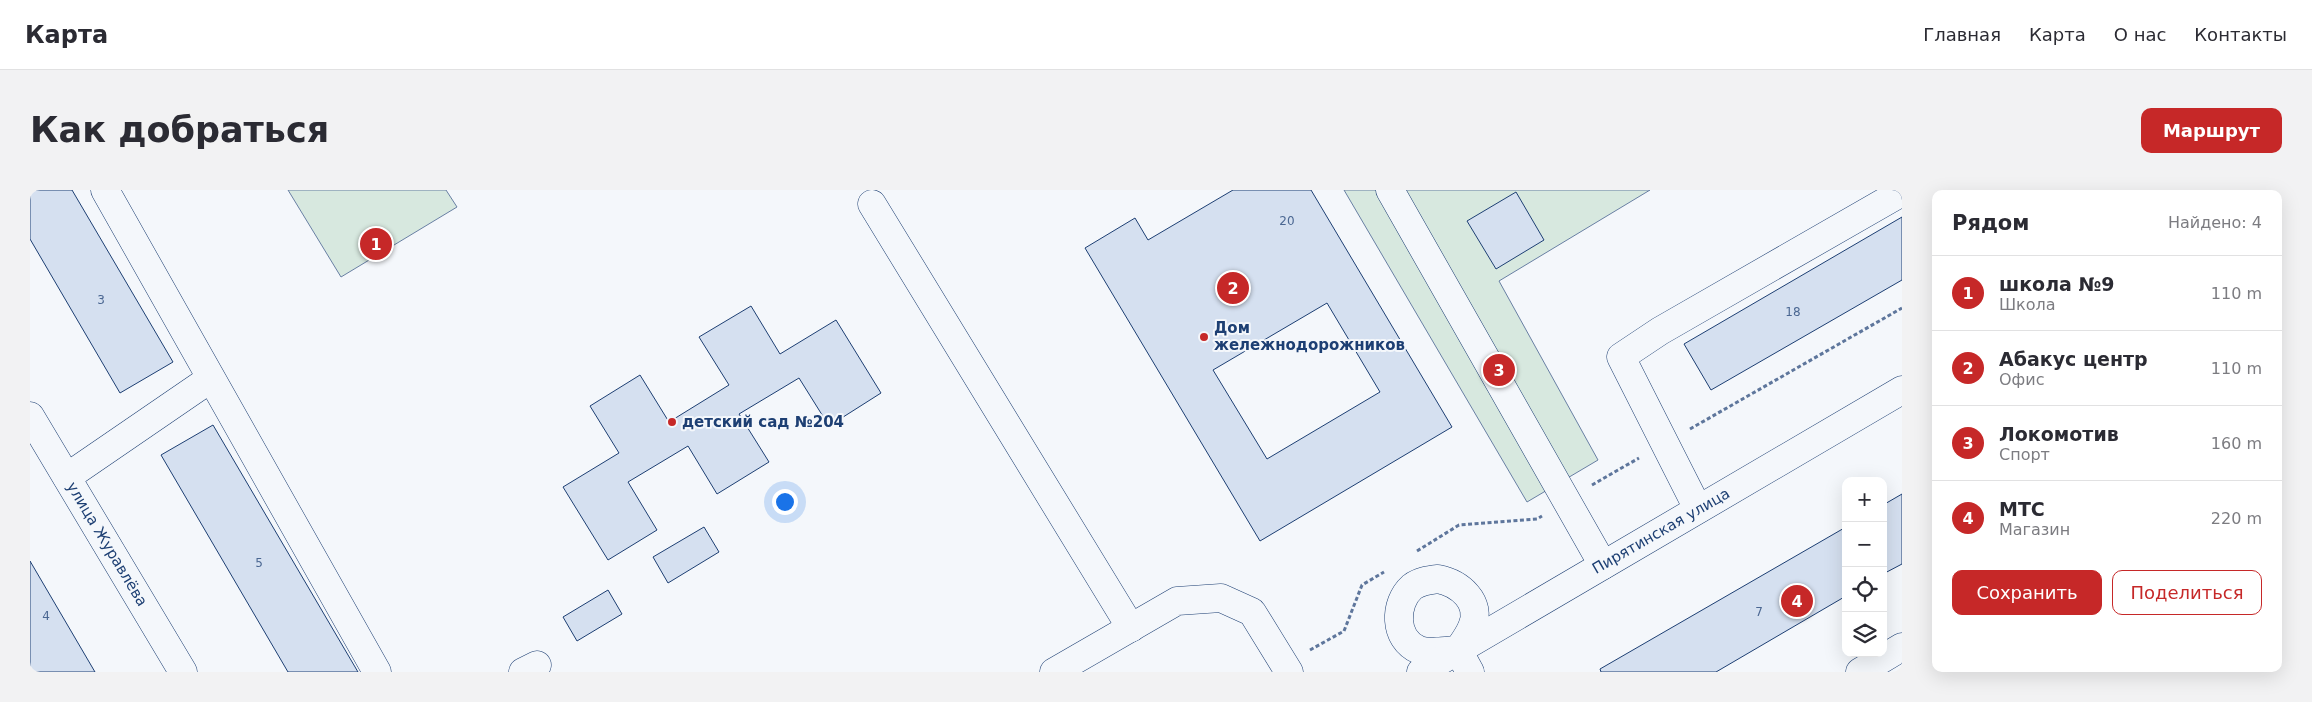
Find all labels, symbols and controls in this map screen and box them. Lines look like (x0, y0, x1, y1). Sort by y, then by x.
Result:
text: Карта (25, 21, 108, 49)
text: Главная (1923, 24, 2001, 45)
text: Карта (2029, 24, 2086, 45)
text: О нас (2114, 24, 2166, 45)
text: Контакты (2194, 24, 2287, 45)
button: Маршрут (2141, 108, 2282, 153)
text: Как добраться (30, 110, 329, 150)
text: Рядом (1952, 211, 2029, 235)
text: Найдено: 4 (2168, 213, 2262, 232)
house number: 20 (1279, 214, 1295, 228)
pin: 1 (360, 225, 392, 263)
pin: 2 (1217, 269, 1249, 307)
text: школа №9 (1999, 273, 2115, 295)
text: 1 (1962, 284, 1974, 303)
text: 110 m (2211, 284, 2262, 303)
house number: 3 (97, 293, 105, 307)
text: Школа (1999, 295, 2056, 314)
house number: 18 (1785, 305, 1801, 319)
place label: Дом жележнодорожников (1214, 319, 1405, 354)
marker: Дом жележнодорожников (1198, 331, 1210, 343)
text: Абакус центр (1999, 348, 2148, 370)
pin: 3 (1483, 351, 1515, 389)
text: 2 (1962, 359, 1974, 378)
text: 110 m (2211, 359, 2262, 378)
text: Офис (1999, 370, 2044, 389)
place label: детский сад №204 (682, 413, 844, 431)
marker: детский сад №204 (666, 416, 678, 428)
text: Локомотив (1999, 423, 2119, 445)
text: 3 (1962, 434, 1974, 453)
text: 160 m (2211, 434, 2262, 453)
text: Спорт (1999, 445, 2050, 464)
map controls (1842, 477, 1887, 657)
button: + (1842, 477, 1887, 522)
street label: улица Журавлёва (63, 479, 151, 609)
street label: Пирятинская улица (1589, 484, 1733, 578)
your location (772, 489, 798, 515)
text: МТС (1999, 498, 2045, 520)
text: 4 (1962, 509, 1974, 528)
text: 220 m (2211, 509, 2262, 528)
text: Магазин (1999, 520, 2070, 539)
button: − (1842, 522, 1887, 567)
house number: 5 (255, 556, 263, 570)
button: locate (1842, 567, 1887, 612)
button: Сохранить (1952, 570, 2102, 615)
button: Поделиться (2112, 570, 2262, 615)
pin: 4 (1781, 582, 1813, 620)
house number: 7 (1755, 605, 1763, 619)
house number: 4 (42, 609, 50, 623)
button: layers (1842, 612, 1887, 657)

